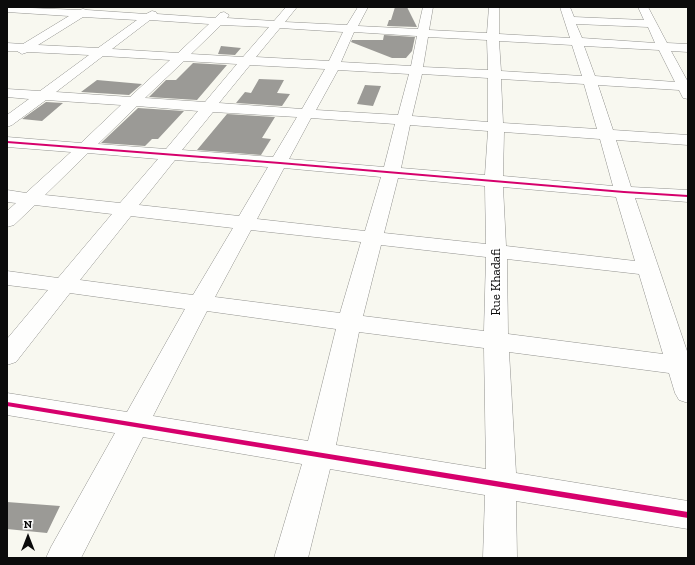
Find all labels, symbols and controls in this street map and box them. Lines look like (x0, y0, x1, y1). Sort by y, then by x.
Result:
street label: Rue Khadafi (488, 248, 504, 316)
north arrow (8, 517, 48, 557)
text: N (24, 518, 32, 531)

